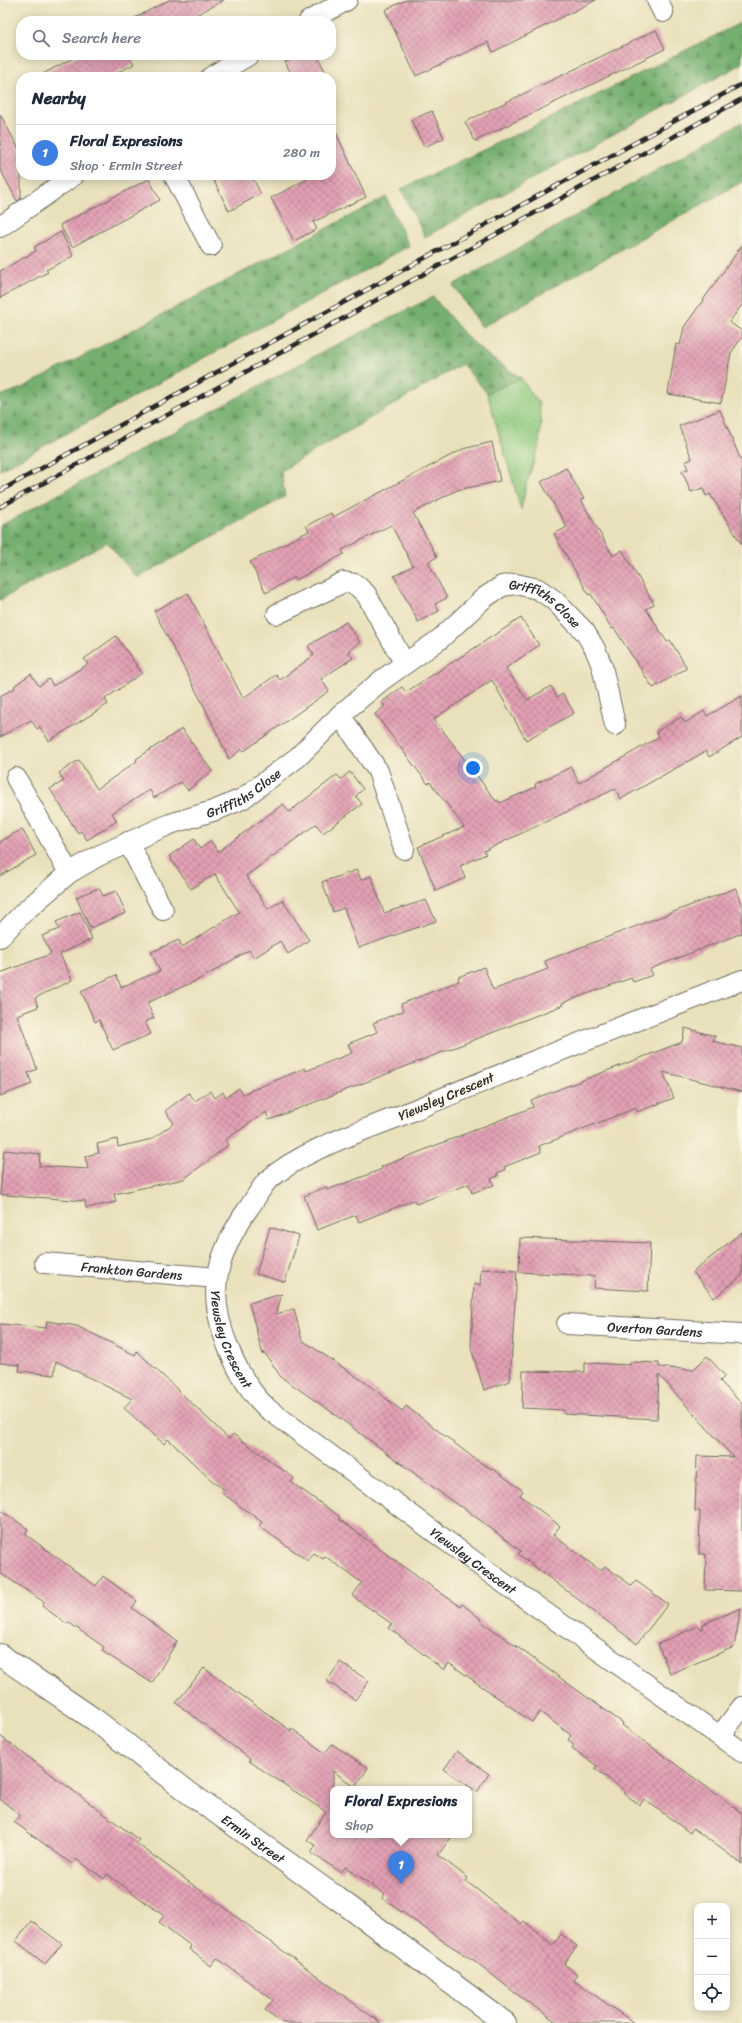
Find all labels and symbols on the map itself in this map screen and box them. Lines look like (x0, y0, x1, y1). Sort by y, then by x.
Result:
street label: Griffiths Close (507, 573, 587, 634)
your location (463, 758, 483, 778)
street label: Griffiths Close (203, 762, 287, 824)
street label: Yiewsley Crescent (394, 1066, 499, 1127)
street label: Frankton Gardens (80, 1255, 184, 1287)
street label: Yiewsley Crescent (204, 1290, 259, 1394)
street label: Overton Gardens (607, 1315, 703, 1344)
street label: Yiewsley Crescent (425, 1521, 522, 1601)
street label: Ermin Street (216, 1808, 290, 1870)
pin: 1 (388, 1851, 414, 1884)

